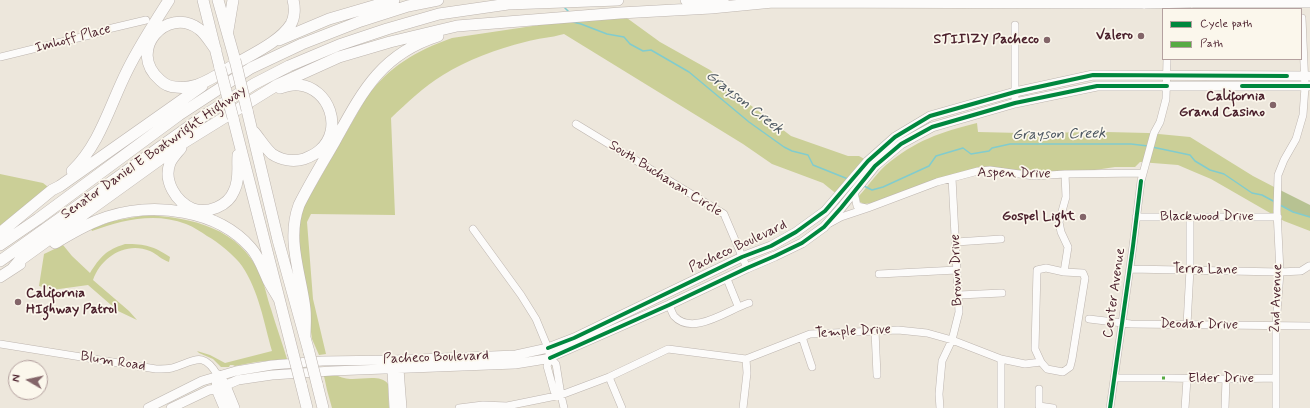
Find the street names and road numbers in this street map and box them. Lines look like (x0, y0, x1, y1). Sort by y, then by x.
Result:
street label: Imhoff Place (33, 21, 113, 57)
street label: Senator Daniel E Boatwright Highway (58, 82, 250, 224)
street label: South Buchanan Circle (605, 137, 725, 221)
street label: Aspen Drive (977, 165, 1051, 183)
street label: Blackwood Drive (1160, 209, 1254, 225)
street label: Pacheco Boulevard (686, 217, 790, 277)
street label: Brown Drive (947, 234, 967, 306)
street label: Center Avenue (1100, 247, 1130, 339)
street label: Terra Lane (1172, 261, 1238, 279)
street label: 2nd Avenue (1267, 263, 1287, 333)
street label: Deodar Drive (1160, 316, 1238, 334)
street label: Temple Drive (815, 322, 891, 342)
street label: Pacheco Boulevard (383, 348, 489, 368)
street label: Blum Road (79, 349, 147, 375)
street label: Elder Drive (1188, 371, 1254, 387)

